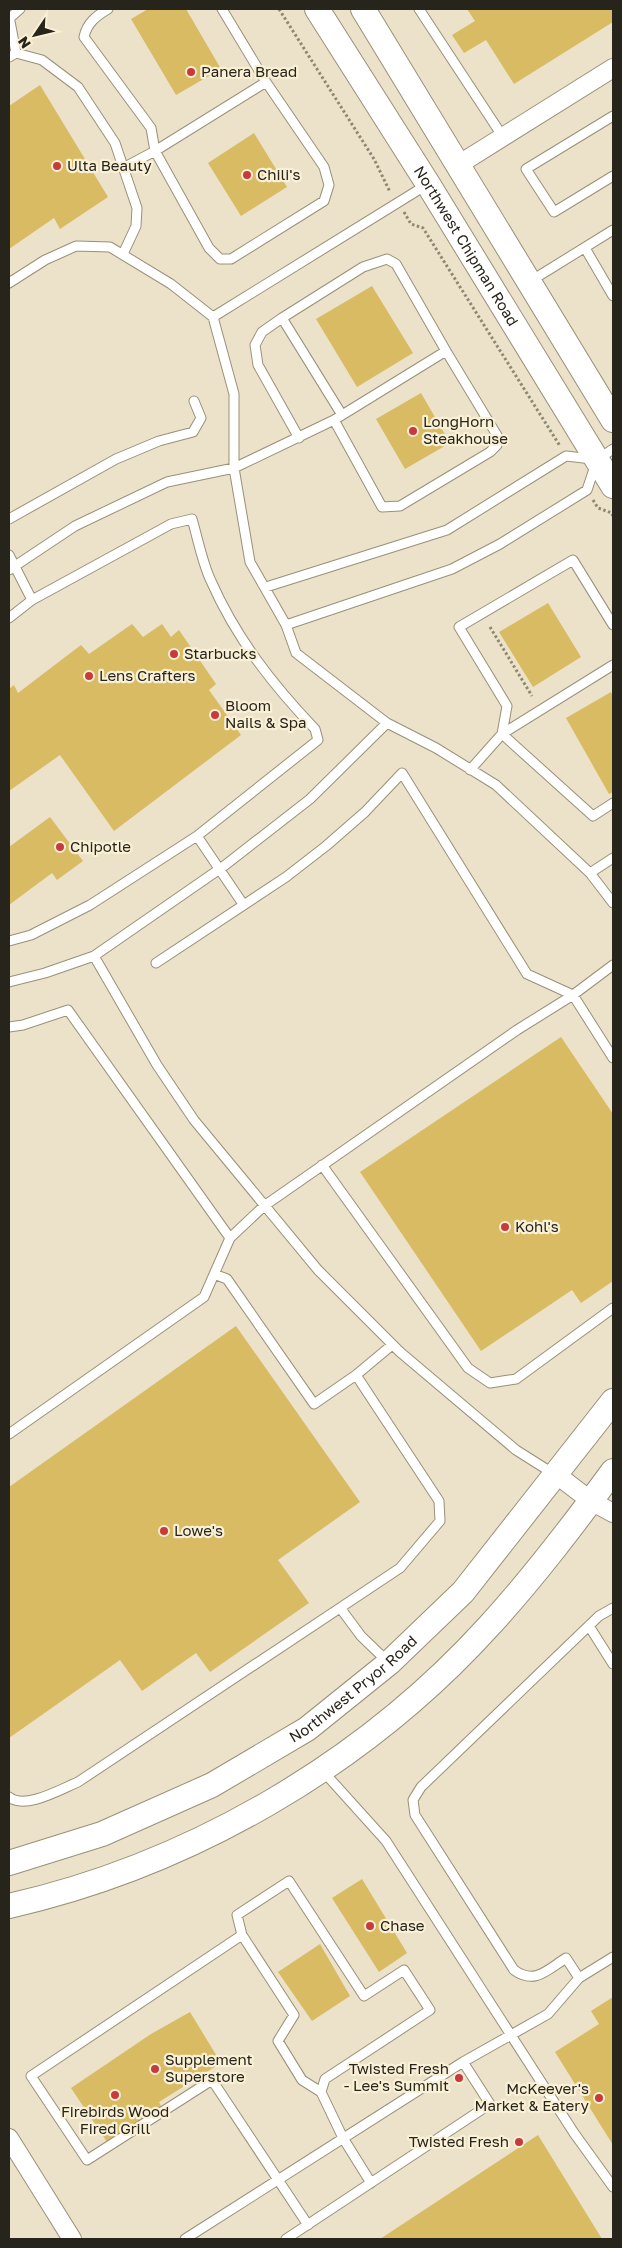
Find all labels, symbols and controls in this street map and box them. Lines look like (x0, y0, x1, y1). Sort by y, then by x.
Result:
north arrow (10, 10, 60, 60)
text: N (14, 34, 34, 52)
place label: Panera Bread (201, 62, 297, 80)
marker: Panera Bread (185, 66, 197, 78)
place label: Ulta Beauty (67, 156, 152, 174)
marker: Ulta Beauty (51, 160, 63, 172)
street label: Northwest Chipman Road (411, 162, 523, 329)
place label: Chili's (257, 165, 301, 183)
marker: Chili's (241, 169, 253, 181)
place label: LongHorn Steakhouse (423, 412, 508, 447)
marker: LongHorn Steakhouse (407, 425, 419, 437)
place label: Starbucks (184, 644, 257, 662)
marker: Starbucks (168, 648, 180, 660)
place label: Lens Crafters (99, 666, 196, 684)
marker: Lens Crafters (83, 670, 95, 682)
place label: Bloom Nails & Spa (225, 696, 307, 731)
marker: Bloom Nails & Spa (209, 709, 221, 721)
place label: Chipotle (70, 837, 131, 855)
marker: Chipotle (54, 841, 66, 853)
place label: Kohl's (515, 1217, 559, 1235)
marker: Kohl's (499, 1221, 511, 1233)
place label: Lowe's (174, 1521, 223, 1539)
marker: Lowe's (158, 1525, 170, 1537)
street label: Northwest Pryor Road (286, 1631, 420, 1746)
place label: Chase (380, 1916, 425, 1934)
marker: Chase (364, 1920, 376, 1932)
place label: Supplement Superstore (165, 2050, 253, 2085)
place label: Twisted Fresh - Lee's Summit (344, 2059, 449, 2094)
marker: Supplement Superstore (149, 2063, 161, 2075)
marker: Twisted Fresh - Lee's Summit (453, 2072, 465, 2084)
place label: McKeever's Market & Eatery (475, 2079, 590, 2114)
marker: Firebirds Wood Fired Grill (109, 2089, 121, 2101)
marker: McKeever's Market & Eatery (593, 2092, 605, 2104)
place label: Firebirds Wood Fired Grill (61, 2102, 169, 2137)
place label: Twisted Fresh (409, 2132, 509, 2150)
marker: Twisted Fresh (513, 2136, 525, 2148)

